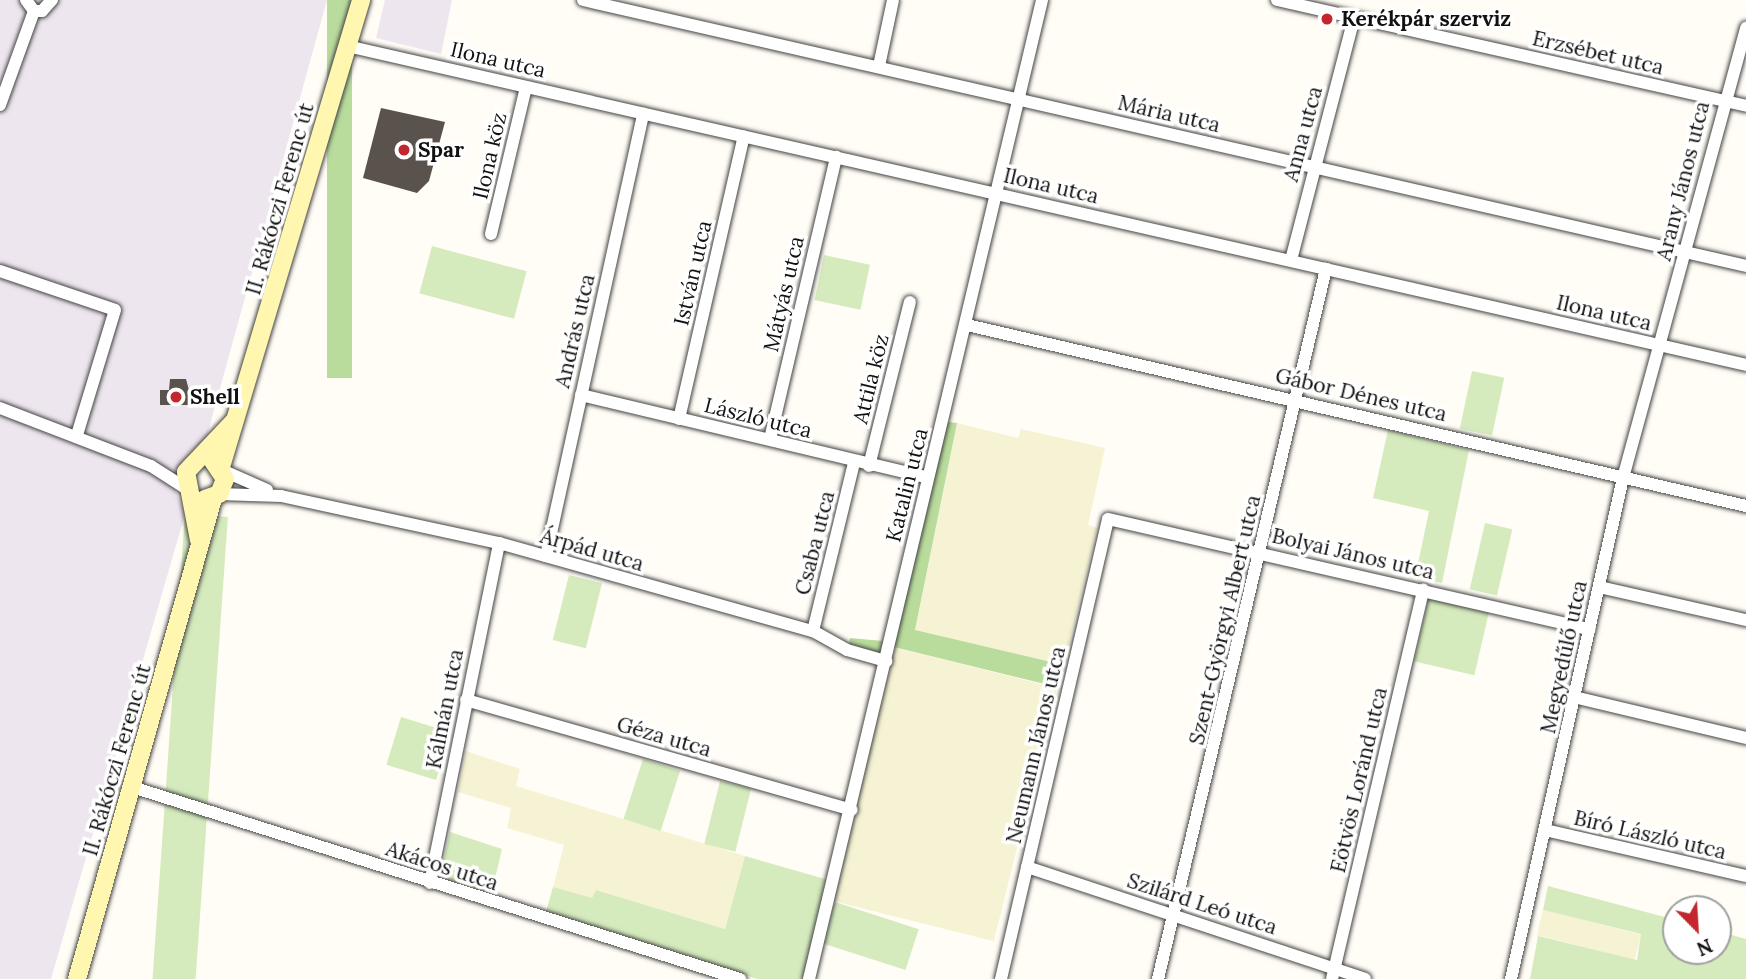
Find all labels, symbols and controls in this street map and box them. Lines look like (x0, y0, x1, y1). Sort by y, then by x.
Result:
place label: Kerékpár szerviz (1341, 6, 1511, 32)
marker: Kerékpár szerviz (1319, 11, 1335, 27)
street label: Erzsébet utca (1530, 26, 1666, 80)
street label: Ilona utca (448, 37, 548, 83)
street label: Anna utca (1278, 84, 1328, 184)
street label: Mária utca (1115, 90, 1223, 138)
street label: Arany János utca (1651, 99, 1715, 263)
street label: II. Rákóczi Ferenc út (241, 100, 319, 298)
street label: Ilona köz (468, 110, 512, 202)
place label: Spar (418, 137, 464, 163)
marker: Spar (396, 142, 412, 158)
street label: Ilona utca (1001, 163, 1101, 209)
street label: István utca (669, 218, 717, 328)
street label: Mátyás utca (758, 234, 810, 354)
street label: András utca (550, 272, 600, 390)
street label: Ilona utca (1554, 290, 1654, 336)
street label: Attila köz (848, 332, 894, 426)
street label: Gábor Dénes utca (1273, 363, 1449, 427)
place label: Shell (190, 384, 240, 410)
marker: Shell (168, 389, 184, 405)
street label: László utca (702, 392, 814, 444)
street label: Katalin utca (881, 425, 933, 545)
street label: Csaba utca (790, 488, 840, 598)
street label: Szent-Györgyi Albert utca (1184, 493, 1266, 747)
street label: Árpád utca (537, 523, 647, 577)
street label: Bolyai János utca (1270, 523, 1436, 585)
street label: Megyedűlő utca (1535, 578, 1593, 736)
street label: Neumann János utca (1001, 644, 1071, 846)
street label: Kálmán utca (421, 647, 469, 771)
street label: II. Rákóczi Ferenc út (78, 661, 156, 859)
street label: Eötvös Loránd utca (1325, 685, 1393, 875)
street label: Géza utca (614, 712, 714, 762)
street label: Bíró László utca (1571, 805, 1729, 865)
street label: Akácos utca (383, 836, 501, 896)
street label: Szilárd Leó utca (1124, 868, 1280, 940)
north arrow (1662, 895, 1732, 965)
text: N (1693, 933, 1716, 961)

